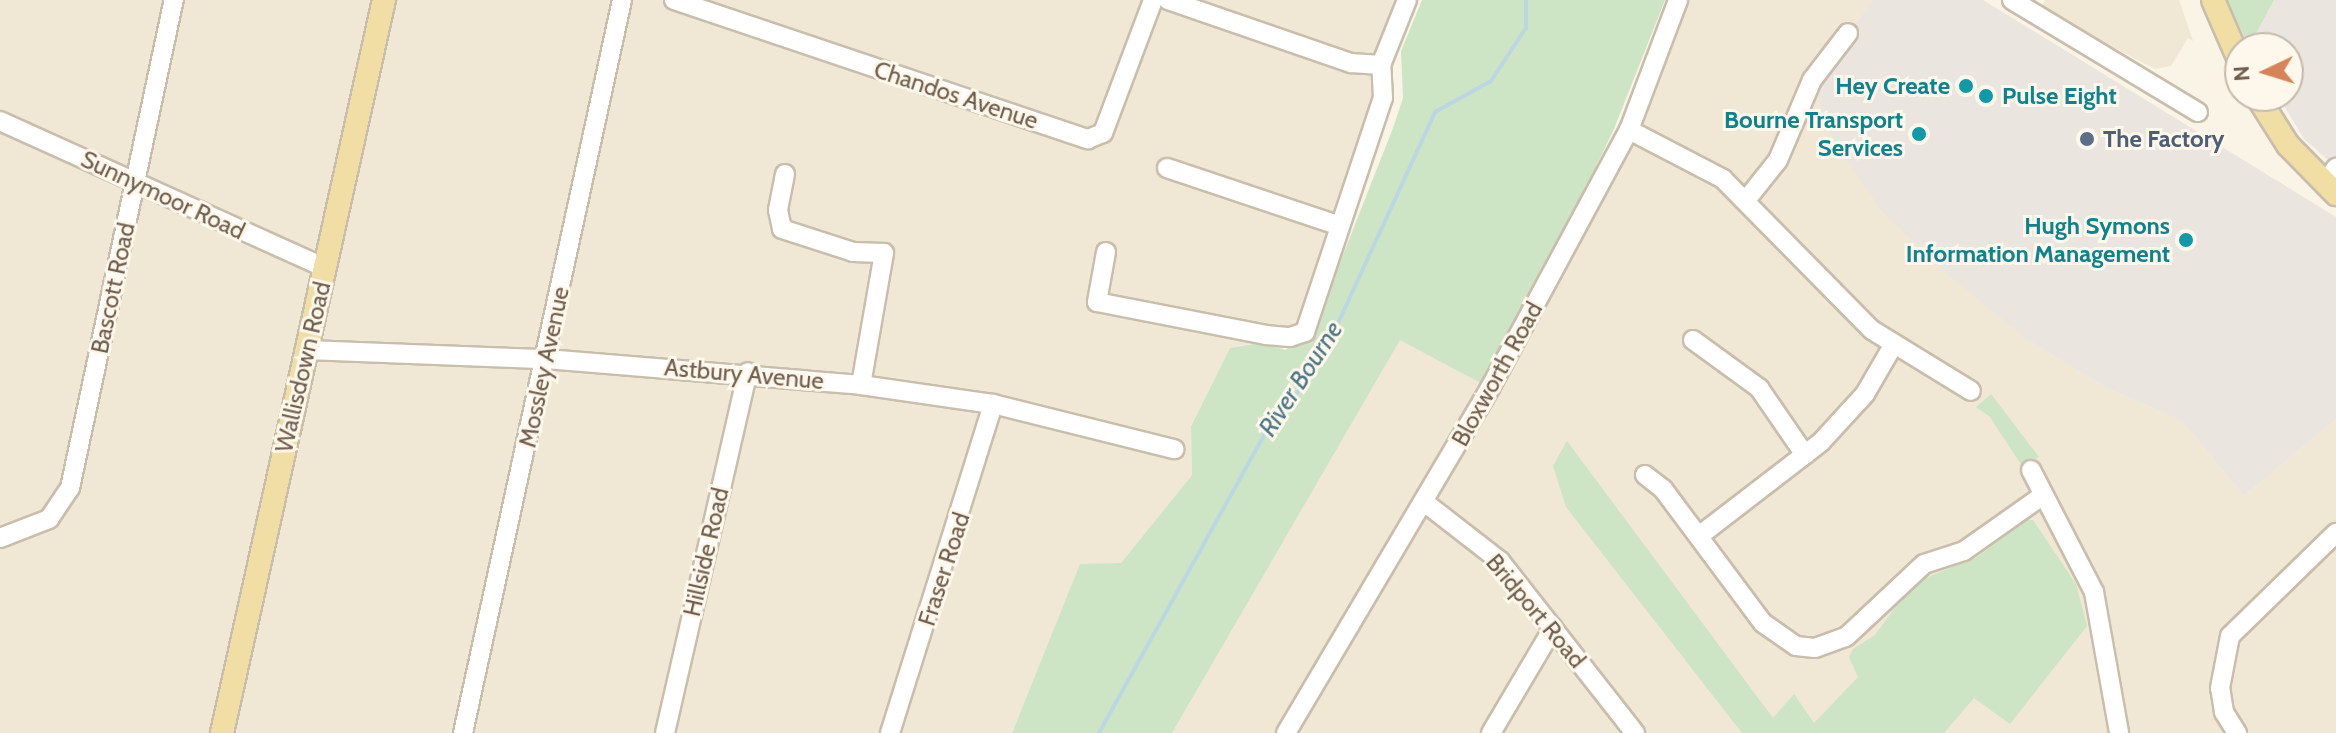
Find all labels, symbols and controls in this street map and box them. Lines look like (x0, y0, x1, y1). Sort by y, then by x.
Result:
north arrow (2224, 32, 2304, 112)
street label: Chandos Avenue (870, 55, 1042, 135)
text: N (2228, 65, 2256, 82)
place label: Hey Create (1835, 72, 1950, 100)
marker: Hey Create (1957, 77, 1975, 95)
place label: Pulse Eight (2002, 82, 2117, 110)
marker: Pulse Eight (1977, 87, 1995, 105)
place label: Bourne Transport Services (1724, 106, 1903, 162)
marker: Bourne Transport Services (1910, 125, 1928, 143)
place label: The Factory (2103, 125, 2224, 153)
marker: The Factory (2078, 130, 2096, 148)
street label: Sunnymoor Road (76, 144, 250, 246)
place label: Hugh Symons Information Management (1906, 212, 2170, 268)
street label: Bascott Road (85, 220, 141, 356)
marker: Hugh Symons Information Management (2177, 231, 2195, 249)
street label: Wallisdown Road (269, 279, 337, 455)
street label: Mossley Avenue (513, 284, 575, 450)
street label: Bloxworth Road (1446, 297, 1548, 451)
water label: River Bourne (1252, 316, 1350, 442)
street label: Astbury Avenue (663, 353, 825, 395)
street label: Hillside Road (677, 485, 735, 619)
street label: Fraser Road (912, 509, 976, 629)
street label: Bridport Road (1480, 548, 1592, 674)

